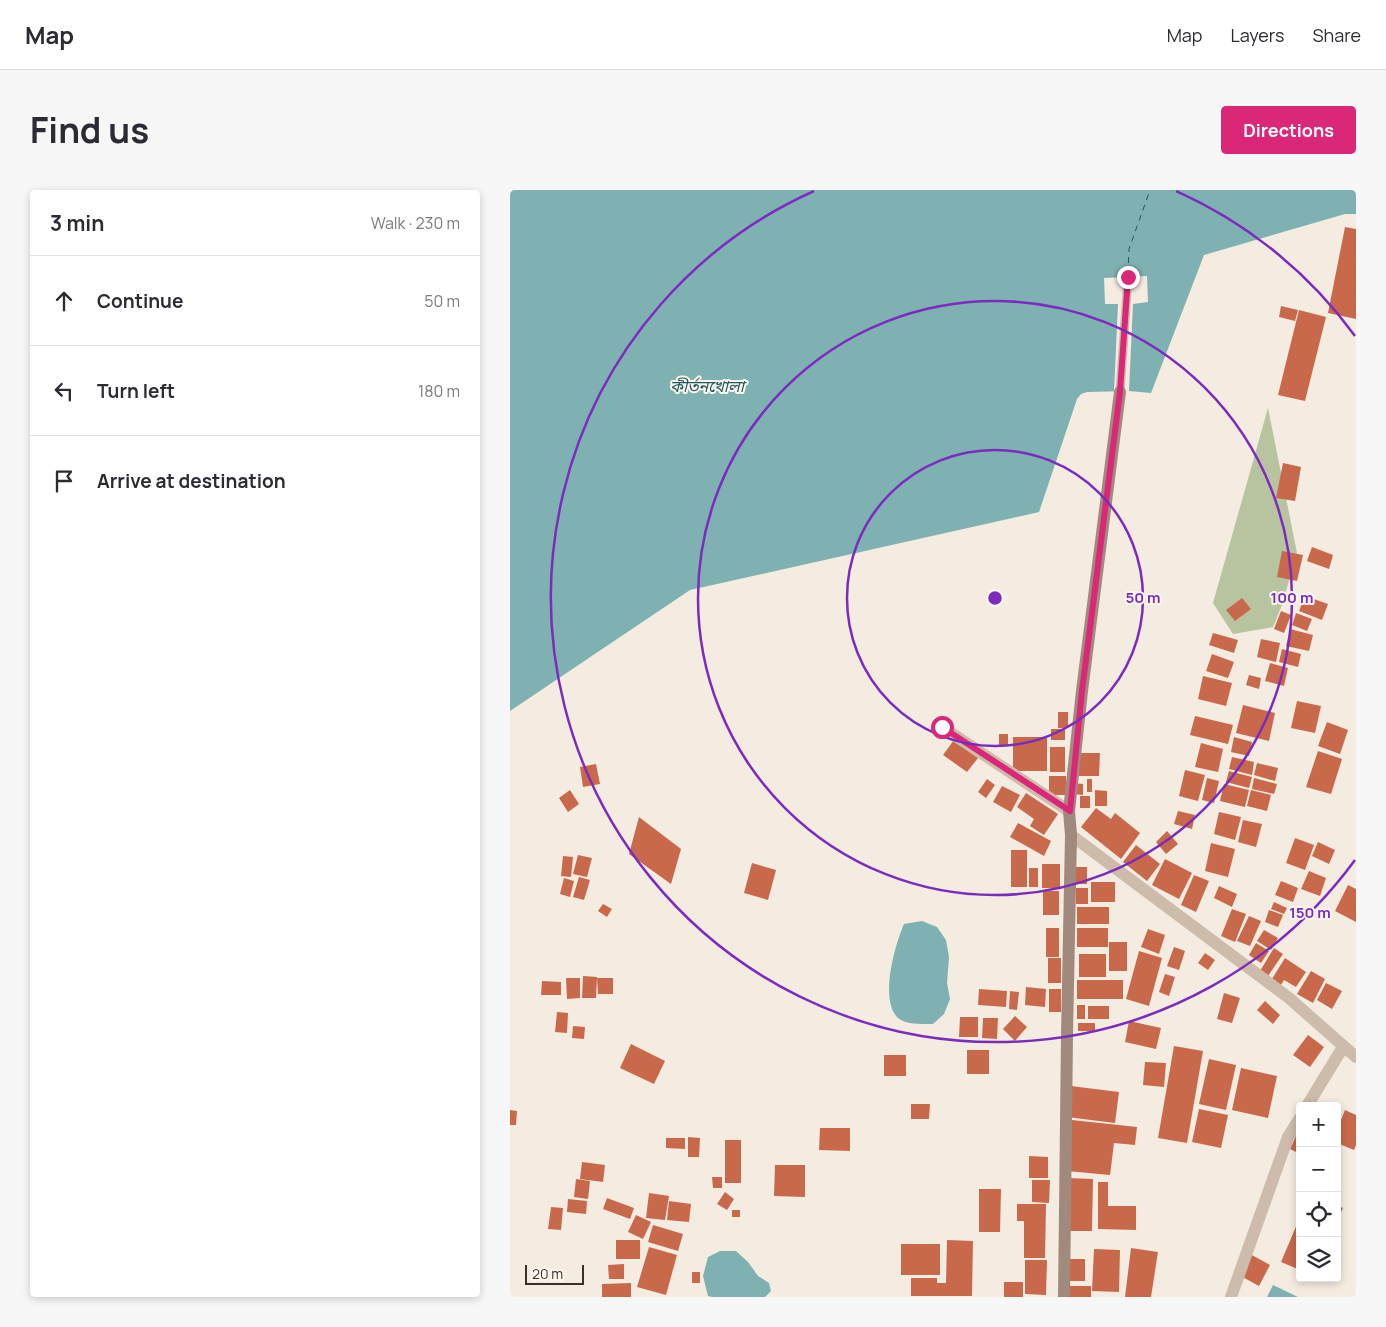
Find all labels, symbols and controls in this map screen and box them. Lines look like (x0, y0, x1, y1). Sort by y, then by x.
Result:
text: Map (25, 18, 74, 51)
text: Map (1167, 23, 1202, 47)
text: Layers (1230, 23, 1284, 47)
text: Share (1312, 23, 1361, 47)
text: Find us (30, 106, 149, 154)
button: Directions (1221, 106, 1356, 154)
text: 3 min (50, 209, 104, 237)
text: Walk · 230 m (371, 212, 460, 234)
route end (1117, 266, 1140, 289)
icon: ahead (50, 287, 78, 315)
text: Continue (97, 288, 183, 314)
text: 50 m (424, 290, 460, 312)
water label: কীর্তনখোলা (670, 375, 747, 397)
icon: left (50, 377, 78, 405)
text: Turn left (97, 378, 175, 404)
text: 180 m (418, 380, 460, 402)
icon: arrive (50, 467, 78, 495)
text: Arrive at destination (97, 468, 286, 494)
text: 50 m (1125, 587, 1161, 608)
text: 100 m (1271, 587, 1313, 608)
centre of rings (986, 589, 1004, 607)
route start (931, 716, 954, 739)
text: 150 m (1289, 902, 1331, 923)
map controls (1296, 1102, 1341, 1282)
button: + (1296, 1102, 1341, 1147)
button: − (1296, 1147, 1341, 1192)
button: locate (1296, 1192, 1341, 1237)
button: layers (1296, 1237, 1341, 1282)
scale bar (525, 1262, 584, 1285)
text: 20 m (532, 1264, 563, 1283)

